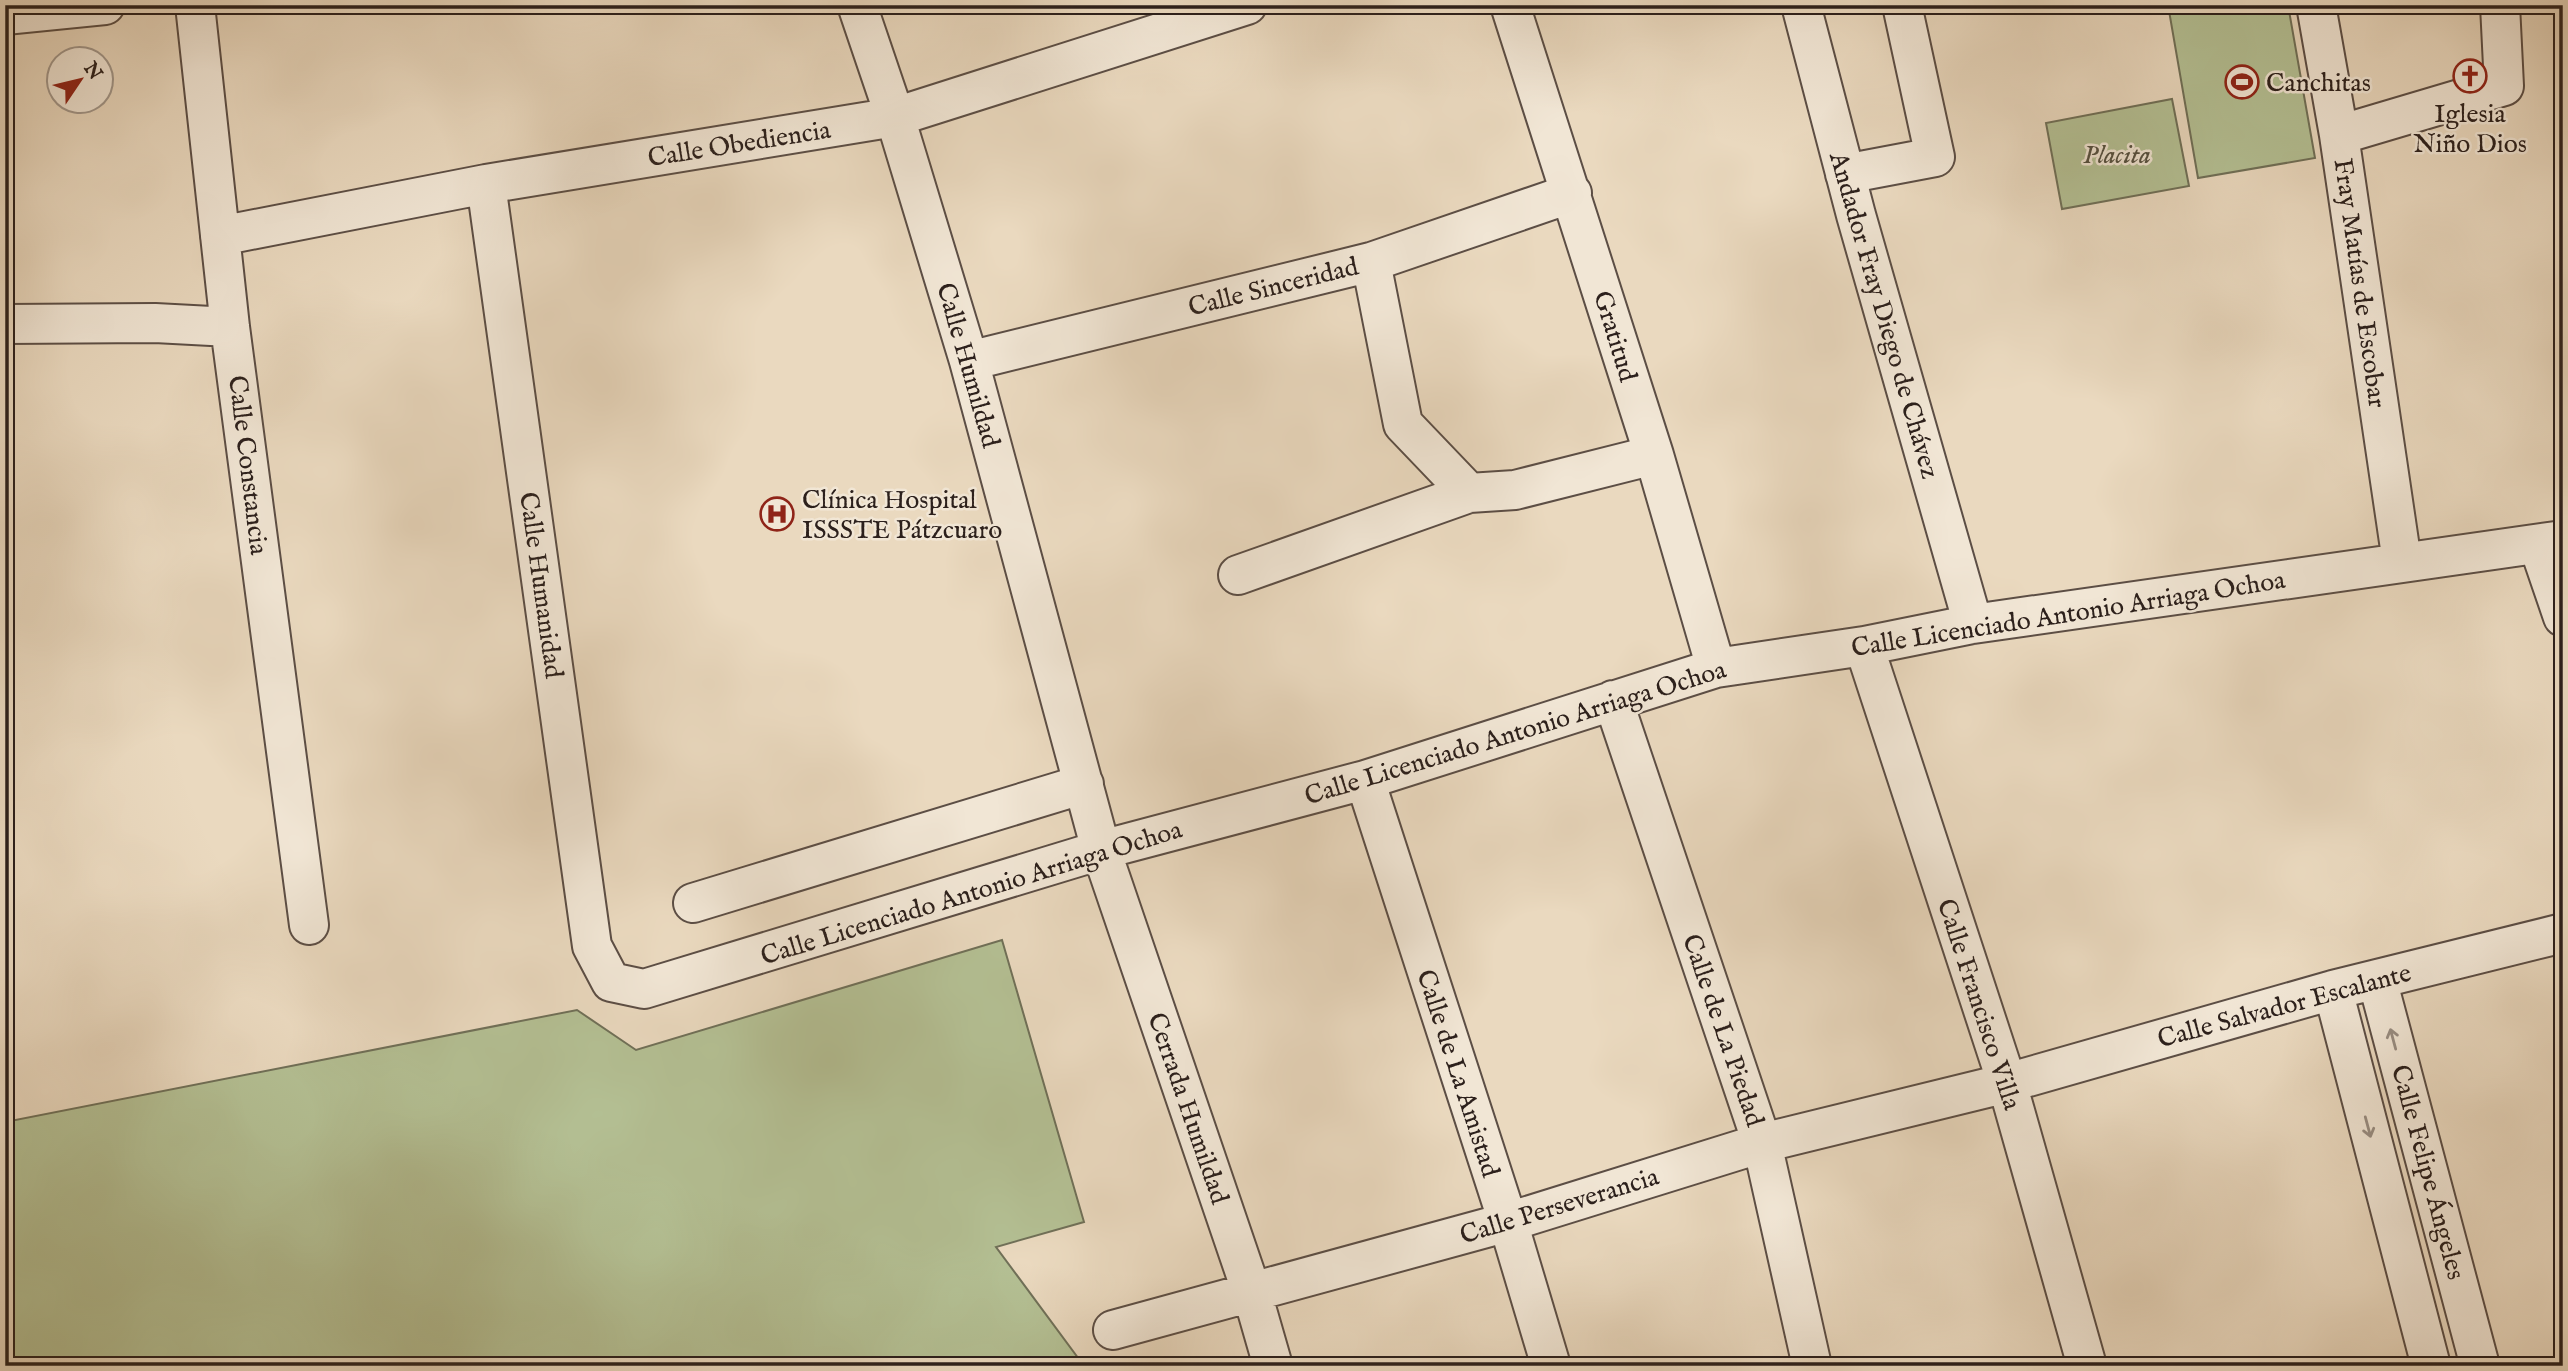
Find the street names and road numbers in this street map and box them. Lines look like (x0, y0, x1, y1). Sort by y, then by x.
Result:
street label: Calle Obediencia (645, 114, 834, 175)
street label: Andador Fray Diego de Chávez (1821, 147, 1946, 483)
street label: Fray Matías de Escobar (2326, 157, 2393, 410)
street label: Calle Sinceridad (1185, 250, 1362, 325)
street label: Calle Humildad (928, 279, 1007, 452)
street label: Gratitud (1585, 287, 1644, 386)
street label: Calle Constancia (220, 374, 275, 557)
street label: Calle Humanidad (511, 490, 570, 681)
street label: Calle Licenciado Antonio Arriaga Ochoa (1849, 564, 2288, 665)
street label: Calle Licenciado Antonio Arriaga Ochoa (1301, 653, 1731, 813)
street label: Calle Licenciado Antonio Arriaga Ochoa (757, 813, 1187, 973)
street label: Calle Francisco Villa (1929, 895, 2028, 1115)
street label: Calle de La Piedad (1674, 930, 1771, 1131)
street label: Calle Salvador Escalante (2154, 957, 2415, 1056)
street label: Calle de La Amistad (1408, 966, 1507, 1181)
street label: Cerrada Humildad (1139, 1009, 1236, 1209)
street label: Calle Felipe Ángeles (2383, 1061, 2472, 1283)
street label: Calle Perseverancia (1456, 1160, 1664, 1252)

